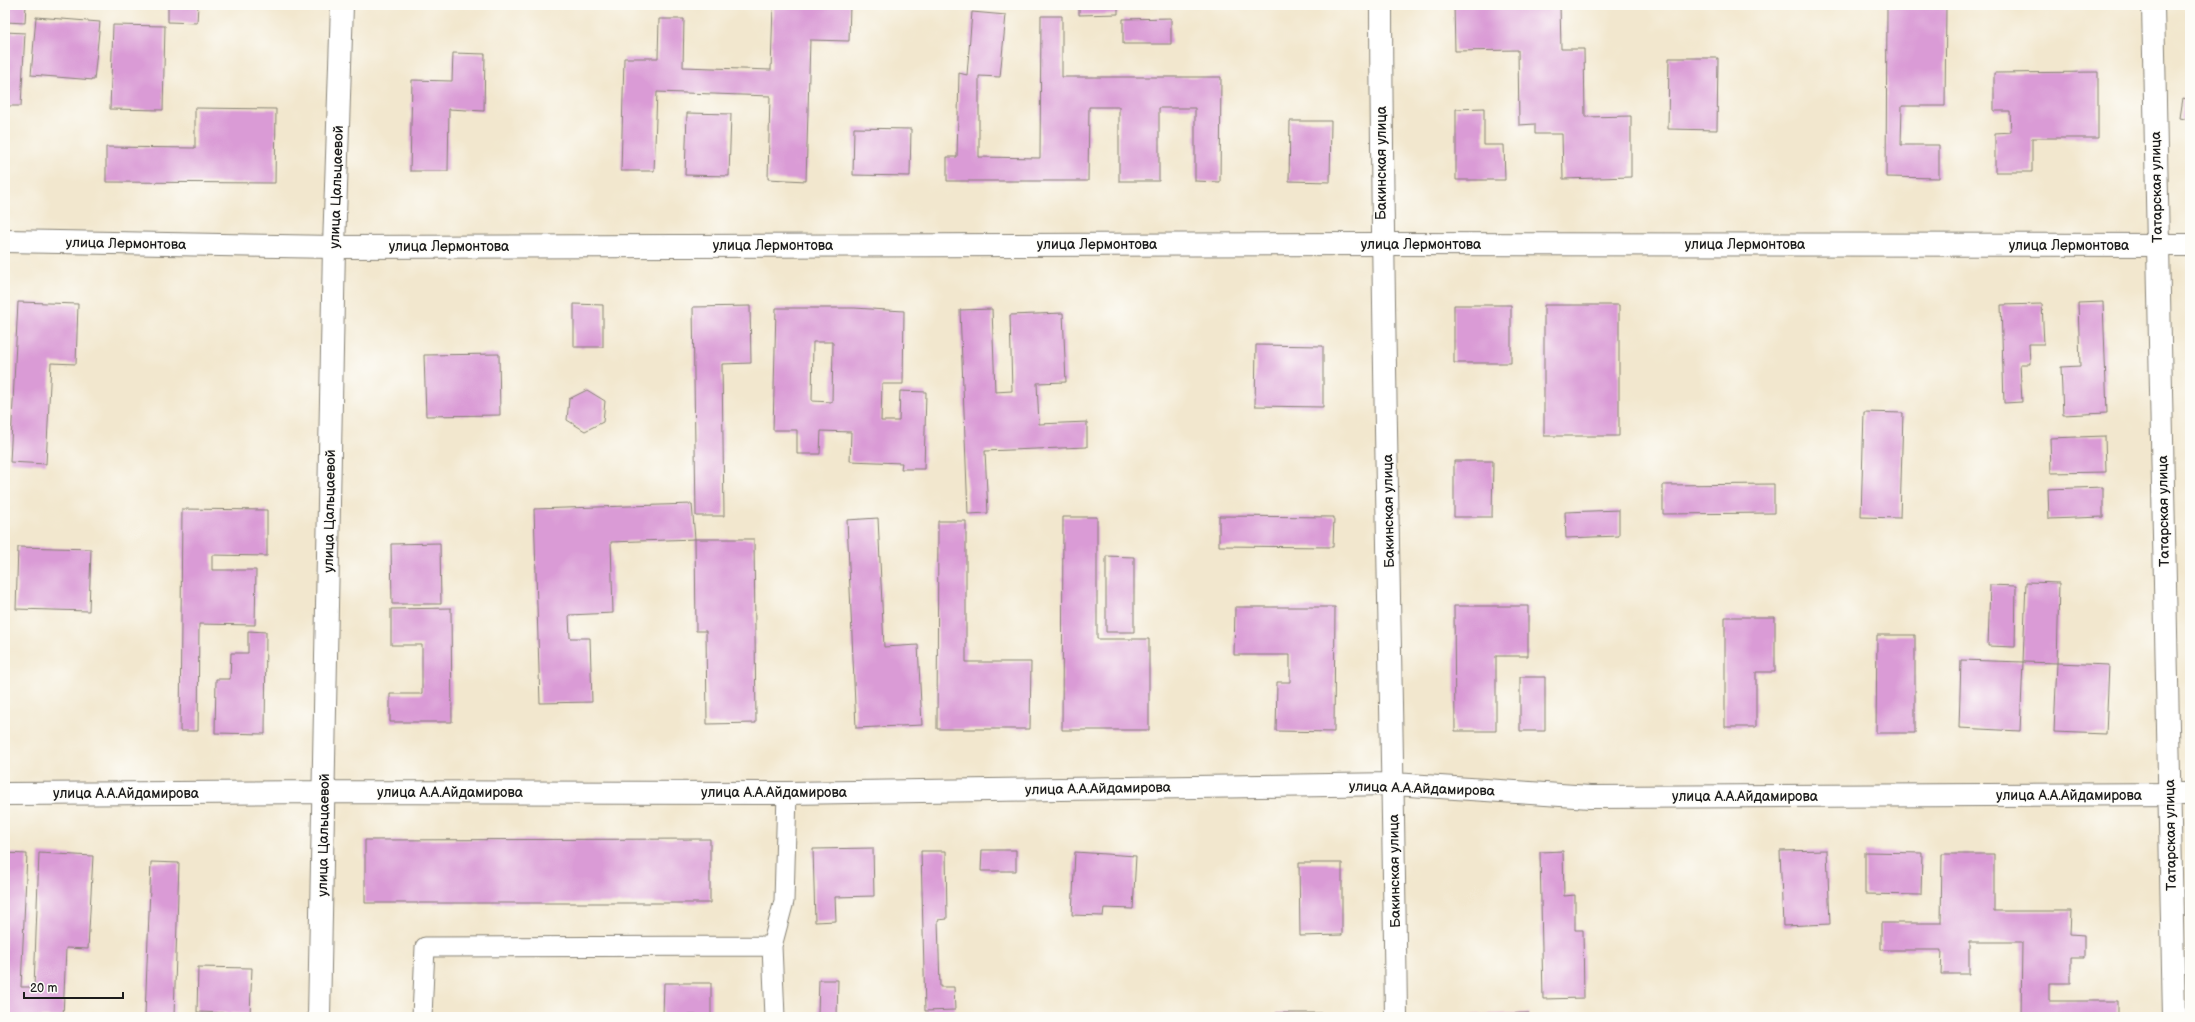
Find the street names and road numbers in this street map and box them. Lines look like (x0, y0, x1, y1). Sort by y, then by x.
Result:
street label: Бакинская улица (1373, 105, 1390, 220)
street label: улица Цальцаевой (326, 125, 347, 249)
street label: Татарская улица (2147, 130, 2166, 243)
street label: улица Лермонтова (65, 234, 187, 253)
street label: улица Лермонтова (1037, 236, 1158, 253)
street label: улица Лермонтова (1361, 236, 1482, 253)
street label: улица Лермонтова (1685, 236, 1806, 253)
street label: улица Лермонтова (713, 237, 834, 254)
street label: улица Лермонтова (2009, 237, 2130, 254)
street label: улица Лермонтова (389, 238, 510, 255)
street label: улица Цальцаевой (320, 449, 339, 573)
street label: Бакинская улица (1379, 453, 1398, 568)
street label: Татарская улица (2154, 454, 2173, 567)
street label: улица Цальцаевой (314, 773, 333, 897)
street label: улица А.А.Айдамирова (1349, 777, 1496, 800)
street label: Татарская улица (2161, 778, 2180, 891)
street label: улица А.А.Айдамирова (1025, 779, 1172, 798)
street label: улица А.А.Айдамирова (377, 784, 524, 801)
street label: улица А.А.Айдамирова (701, 784, 848, 801)
street label: улица А.А.Айдамирова (53, 785, 200, 802)
street label: улица А.А.Айдамирова (1996, 787, 2143, 804)
street label: улица А.А.Айдамирова (1672, 788, 1819, 805)
street label: Бакинская улица (1385, 813, 1404, 928)

